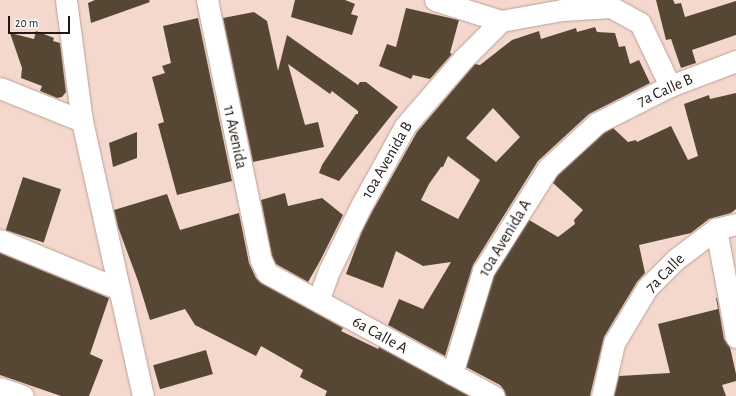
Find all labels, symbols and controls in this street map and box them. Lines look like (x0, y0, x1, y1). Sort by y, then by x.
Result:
scale bar (10, 8, 72, 34)
text: 20 m (15, 17, 38, 29)
street label: 7a Calle B (634, 69, 696, 111)
street label: 11 Avenida (219, 104, 251, 170)
street label: 10a Avenida B (357, 118, 417, 202)
street label: 10a Avenida A (474, 196, 536, 280)
street label: 7a Calle (641, 249, 689, 297)
street label: 6a Calle A (349, 312, 411, 358)

